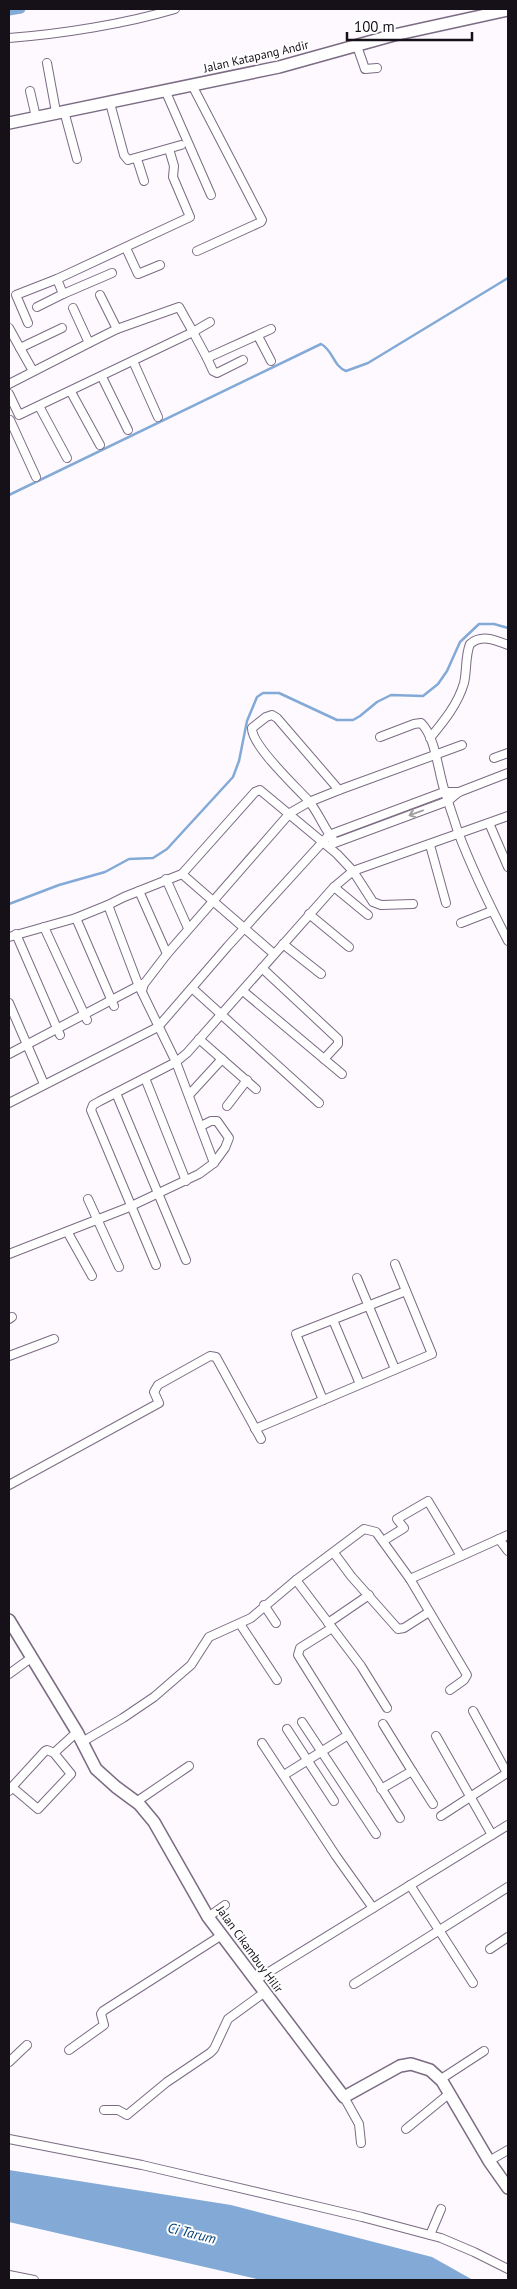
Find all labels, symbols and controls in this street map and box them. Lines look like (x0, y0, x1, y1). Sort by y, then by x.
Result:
scale bar (347, 10, 472, 42)
text: 100 m (354, 17, 395, 36)
street label: Jalan Katapang Andir (201, 37, 310, 76)
one-way arrow (409, 809, 424, 818)
street label: Jalan Cikambuy Hilir (213, 1902, 287, 1995)
water label: Ci Tarum (166, 2218, 218, 2248)

